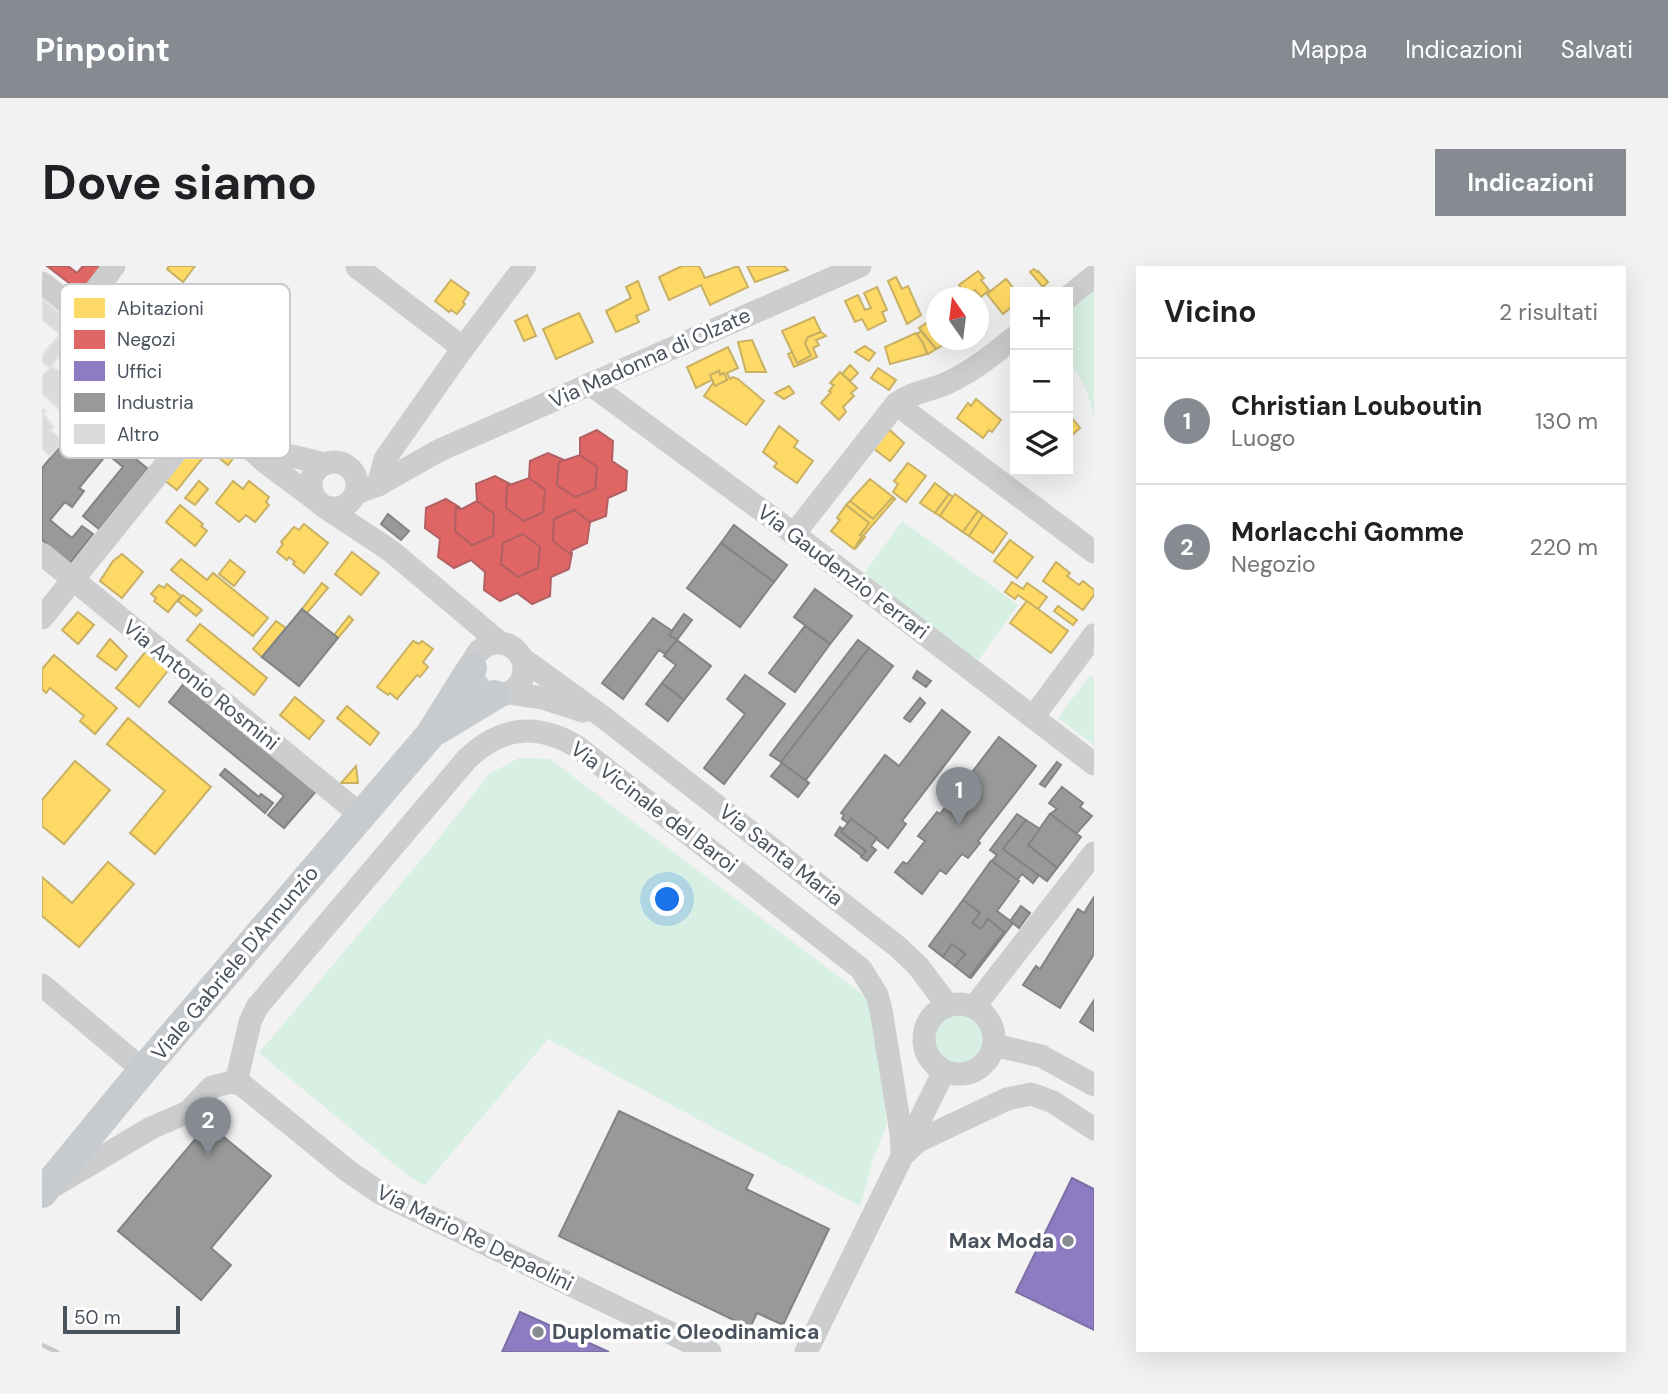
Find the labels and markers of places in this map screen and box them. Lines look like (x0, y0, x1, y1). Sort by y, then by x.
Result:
pin: 1 (936, 767, 982, 825)
pin: 2 (185, 1097, 231, 1155)
place label: Max Moda (949, 1227, 1054, 1255)
marker: Max Moda (1060, 1233, 1076, 1249)
place label: Duplomatic Oleodinamica (552, 1318, 819, 1346)
marker: Duplomatic Oleodinamica (530, 1324, 546, 1340)

